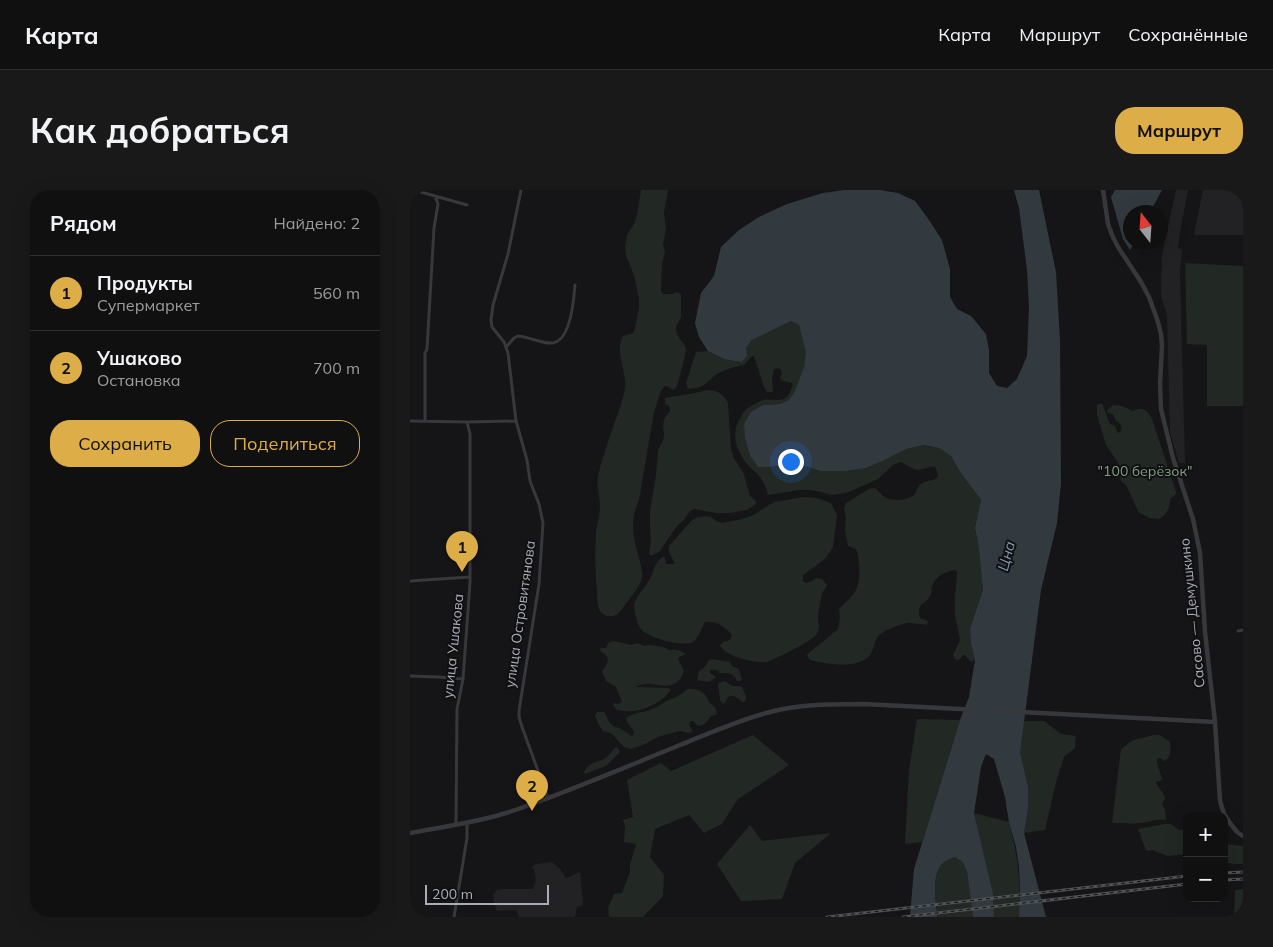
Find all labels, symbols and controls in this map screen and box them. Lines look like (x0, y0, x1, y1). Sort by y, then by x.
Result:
text: Карта (25, 20, 99, 50)
text: Карта (938, 23, 991, 46)
text: Маршрут (1019, 23, 1100, 46)
text: Сохранённые (1128, 23, 1248, 46)
button: Маршрут (1115, 107, 1243, 154)
text: Как добраться (30, 108, 290, 152)
north arrow (1123, 205, 1168, 250)
text: Рядом (50, 210, 117, 236)
text: Найдено: 2 (274, 213, 360, 233)
text: Продукты (97, 271, 193, 295)
text: 1 (61, 283, 71, 303)
text: 560 m (313, 283, 360, 303)
text: Супермаркет (97, 295, 200, 315)
text: Ушаково (97, 346, 182, 370)
text: 2 (61, 358, 71, 378)
text: 700 m (313, 358, 360, 378)
text: Остановка (97, 370, 181, 390)
button: Сохранить (50, 420, 200, 467)
button: Поделиться (210, 420, 360, 467)
your location (778, 449, 804, 475)
park label: "100 берёзок" (1098, 462, 1192, 480)
pin: 1 (446, 531, 478, 572)
street label: Сасово — Демушкино (1175, 537, 1209, 689)
street label: улица Островитянова (501, 539, 539, 689)
water label: Цна (993, 539, 1019, 573)
street label: улица Ушакова (439, 593, 467, 699)
pin: 2 (516, 770, 548, 811)
map controls (1183, 812, 1228, 902)
button: + (1183, 812, 1228, 857)
button: − (1183, 857, 1228, 902)
scale bar (425, 882, 549, 905)
text: 200 m (432, 885, 473, 903)

